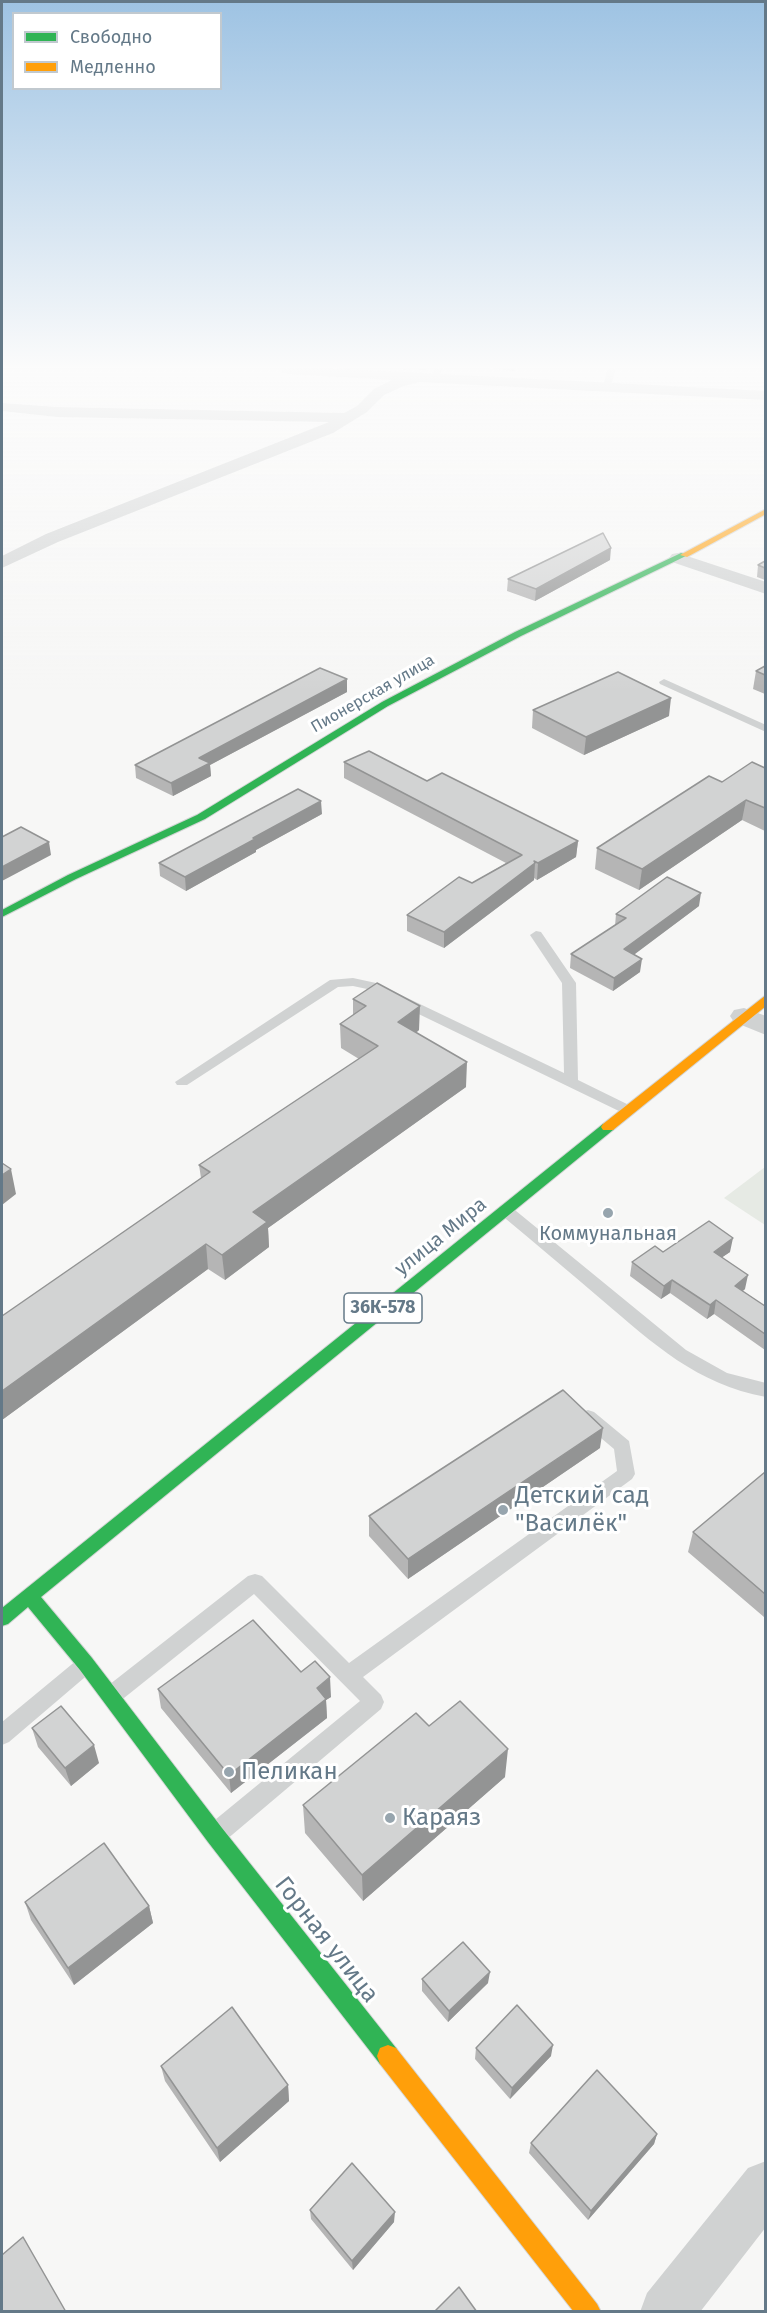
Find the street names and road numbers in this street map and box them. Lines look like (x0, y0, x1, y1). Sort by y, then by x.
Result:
street label: Пионерская улица (308, 651, 438, 737)
street label: улица Мира (390, 1193, 492, 1281)
road number: 36К-578 (344, 1293, 422, 1323)
street label: Горная улица (268, 1871, 384, 2009)

